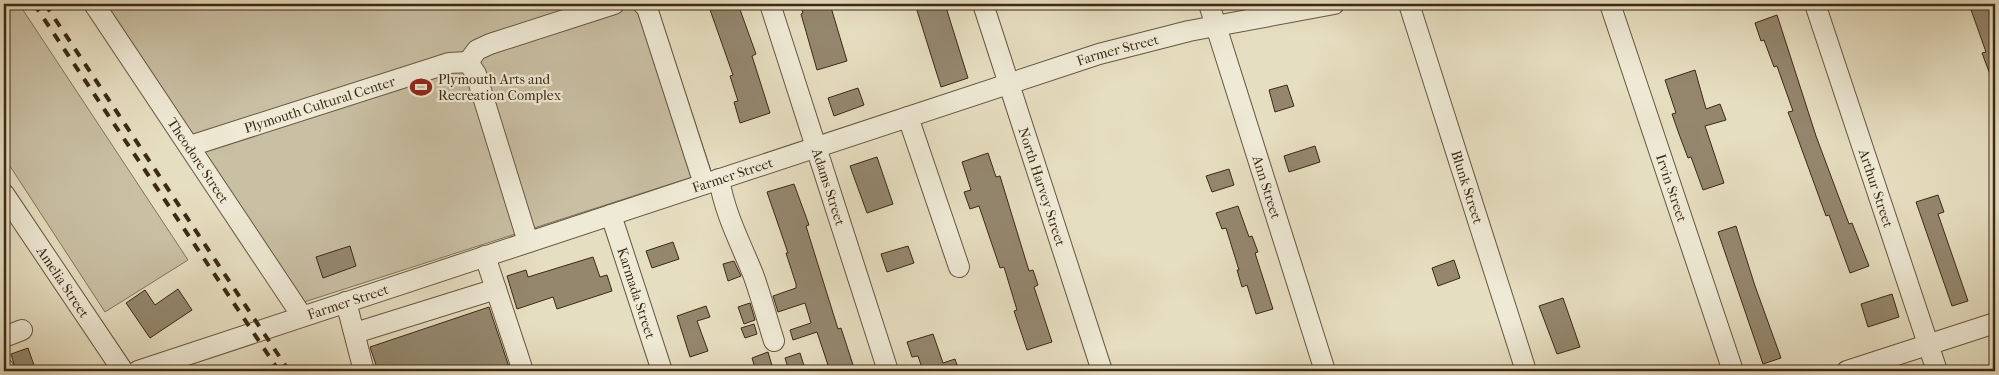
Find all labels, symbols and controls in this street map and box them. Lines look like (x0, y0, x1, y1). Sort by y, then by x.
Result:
street label: Farmer Street (1074, 31, 1160, 69)
place label: Plymouth Arts and Recreation Complex (438, 71, 562, 104)
street label: Plymouth Cultural Center (242, 72, 397, 137)
sports icon: Plymouth Arts and Recreation Complex (408, 74, 434, 100)
street label: Theodore Street (164, 115, 233, 206)
street label: North Harvey Street (1015, 125, 1069, 248)
street label: Adams Street (808, 145, 849, 227)
street label: Arthur Street (1855, 146, 1897, 230)
street label: Blunk Street (1448, 148, 1487, 226)
street label: Ann Street (1249, 152, 1285, 221)
street label: Irvin Street (1652, 152, 1691, 224)
street label: Farmer Street (690, 154, 775, 196)
street label: Amelia Street (33, 242, 93, 321)
street label: Karmada Street (614, 245, 659, 341)
street label: Farmer Street (305, 280, 391, 323)

